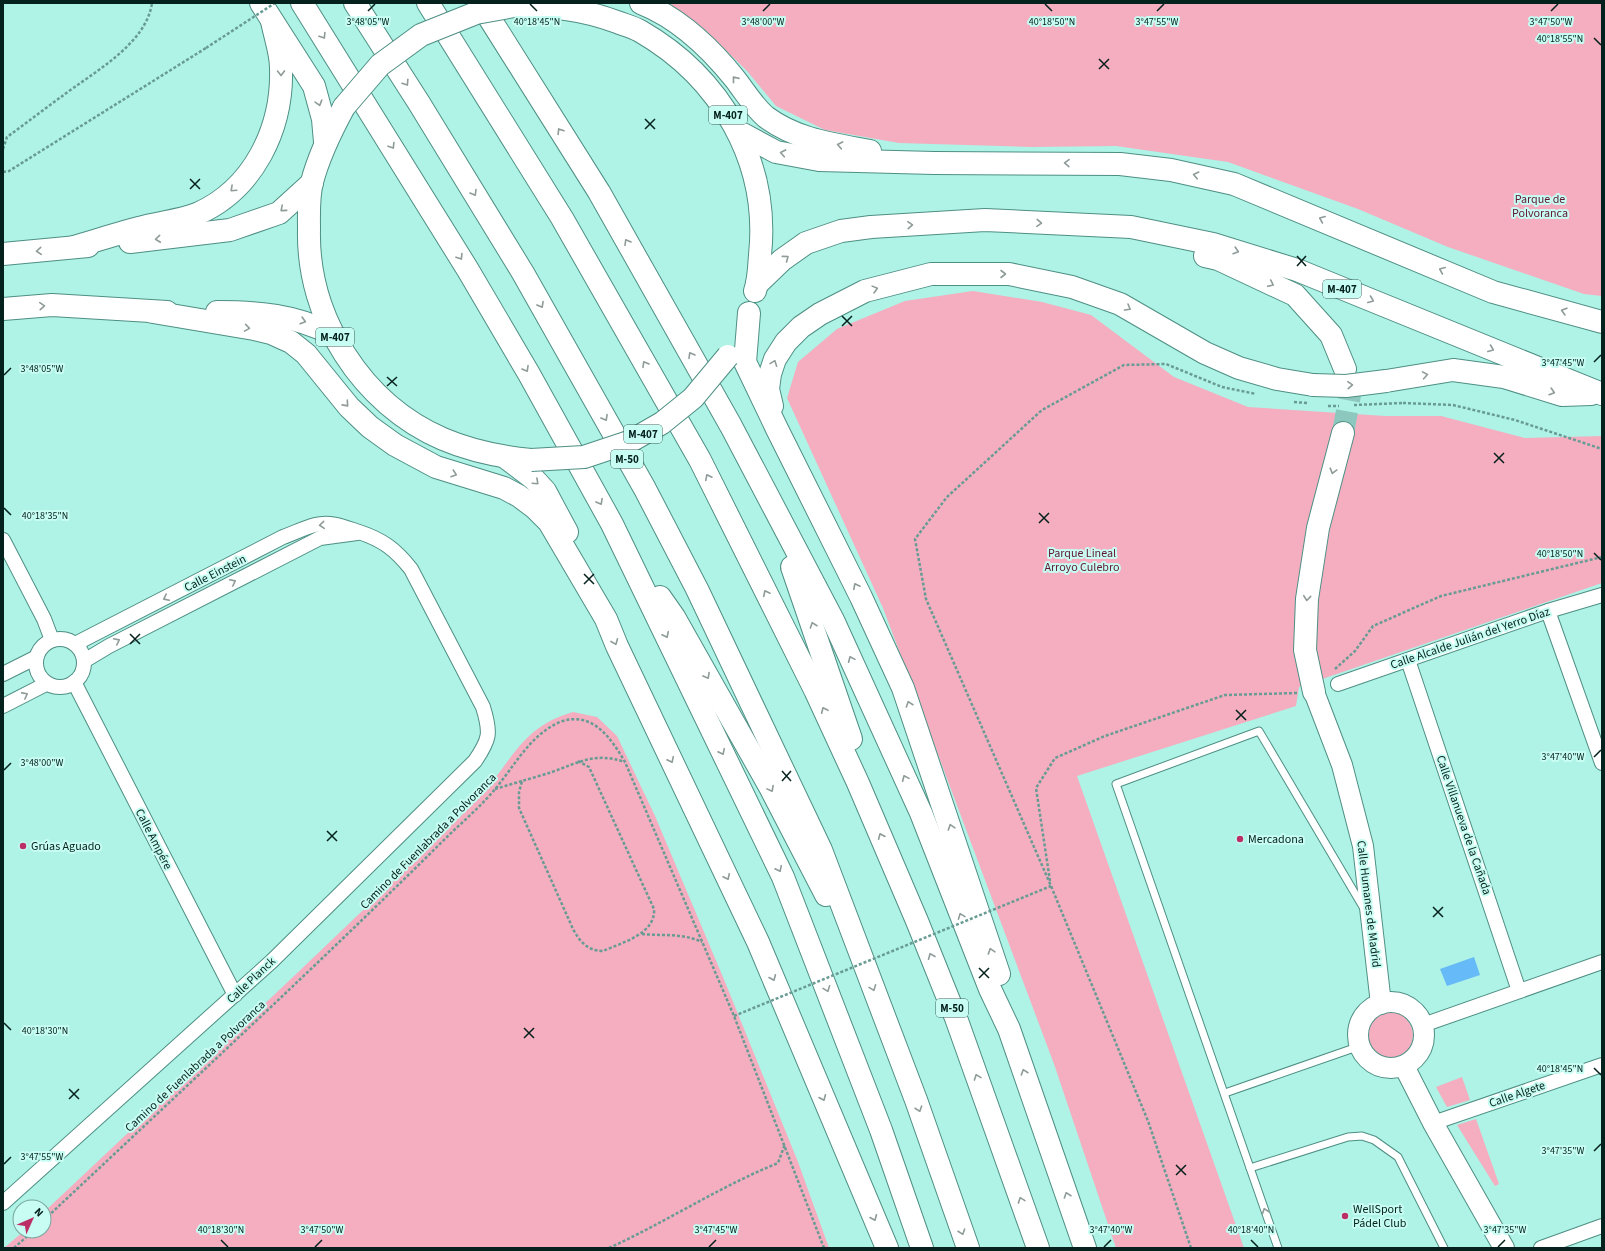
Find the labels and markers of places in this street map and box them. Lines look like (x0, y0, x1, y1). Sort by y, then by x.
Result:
place label: Mercadona (1248, 831, 1304, 848)
marker: Mercadona (1235, 834, 1245, 844)
place label: Grúas Aguado (31, 838, 101, 855)
marker: Grúas Aguado (18, 841, 28, 851)
place label: WellSport Pádel Club (1353, 1201, 1407, 1232)
marker: WellSport Pádel Club (1340, 1211, 1350, 1221)

